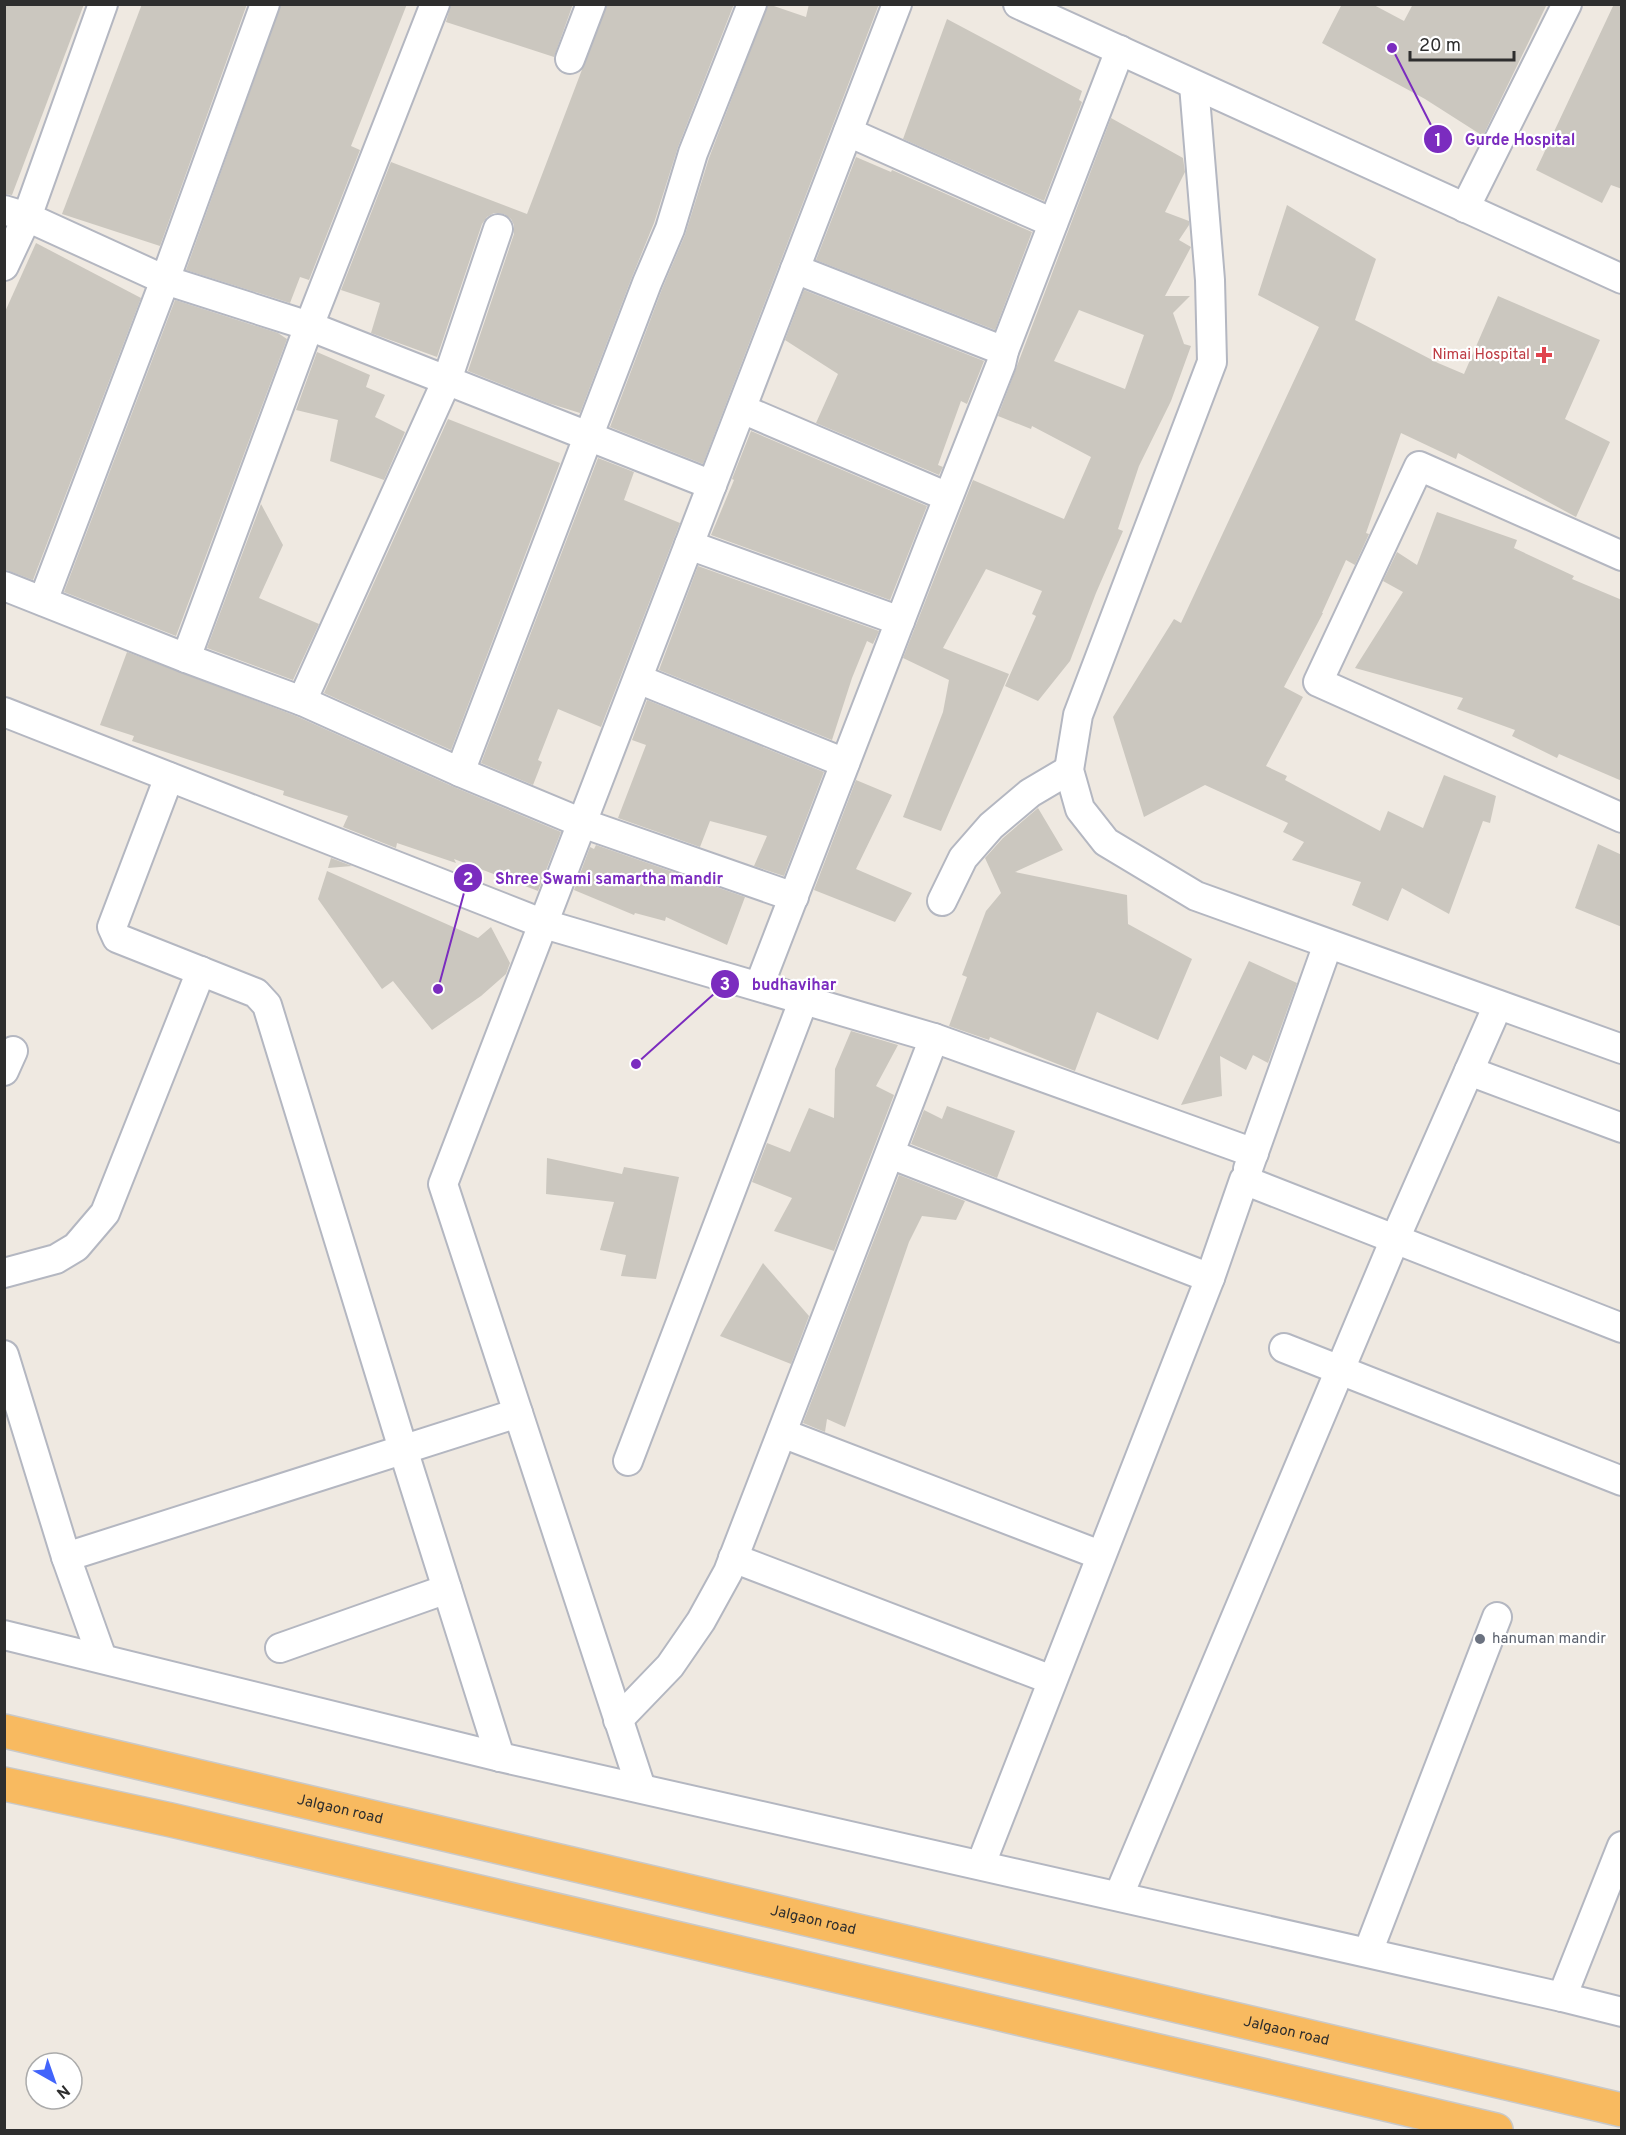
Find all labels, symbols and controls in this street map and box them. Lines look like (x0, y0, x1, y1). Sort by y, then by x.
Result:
scale bar (1410, 24, 1514, 62)
text: 20 m (1419, 35, 1461, 58)
callout: Gurde Hospital (1423, 122, 1587, 156)
text: 1 (1434, 130, 1442, 153)
text: Gurde Hospital (1465, 131, 1575, 151)
place label: Nimai Hospital (1432, 346, 1530, 365)
marker: Nimai Hospital (1535, 346, 1553, 364)
callout: Shree Swami samartha mandir (453, 861, 735, 895)
text: 2 (462, 869, 474, 892)
text: Shree Swami samartha mandir (495, 870, 723, 890)
callout: budhavihar (710, 967, 849, 1001)
text: 3 (720, 974, 730, 997)
text: budhavihar (752, 976, 837, 996)
place label: hanuman mandir (1492, 1630, 1606, 1649)
marker: hanuman mandir (1473, 1632, 1487, 1646)
street label: Jalgaon road (295, 1790, 385, 1829)
street label: Jalgaon road (768, 1901, 858, 1940)
street label: Jalgaon road (1241, 2012, 1331, 2051)
north arrow (24, 2051, 84, 2111)
text: N (52, 2080, 73, 2102)

